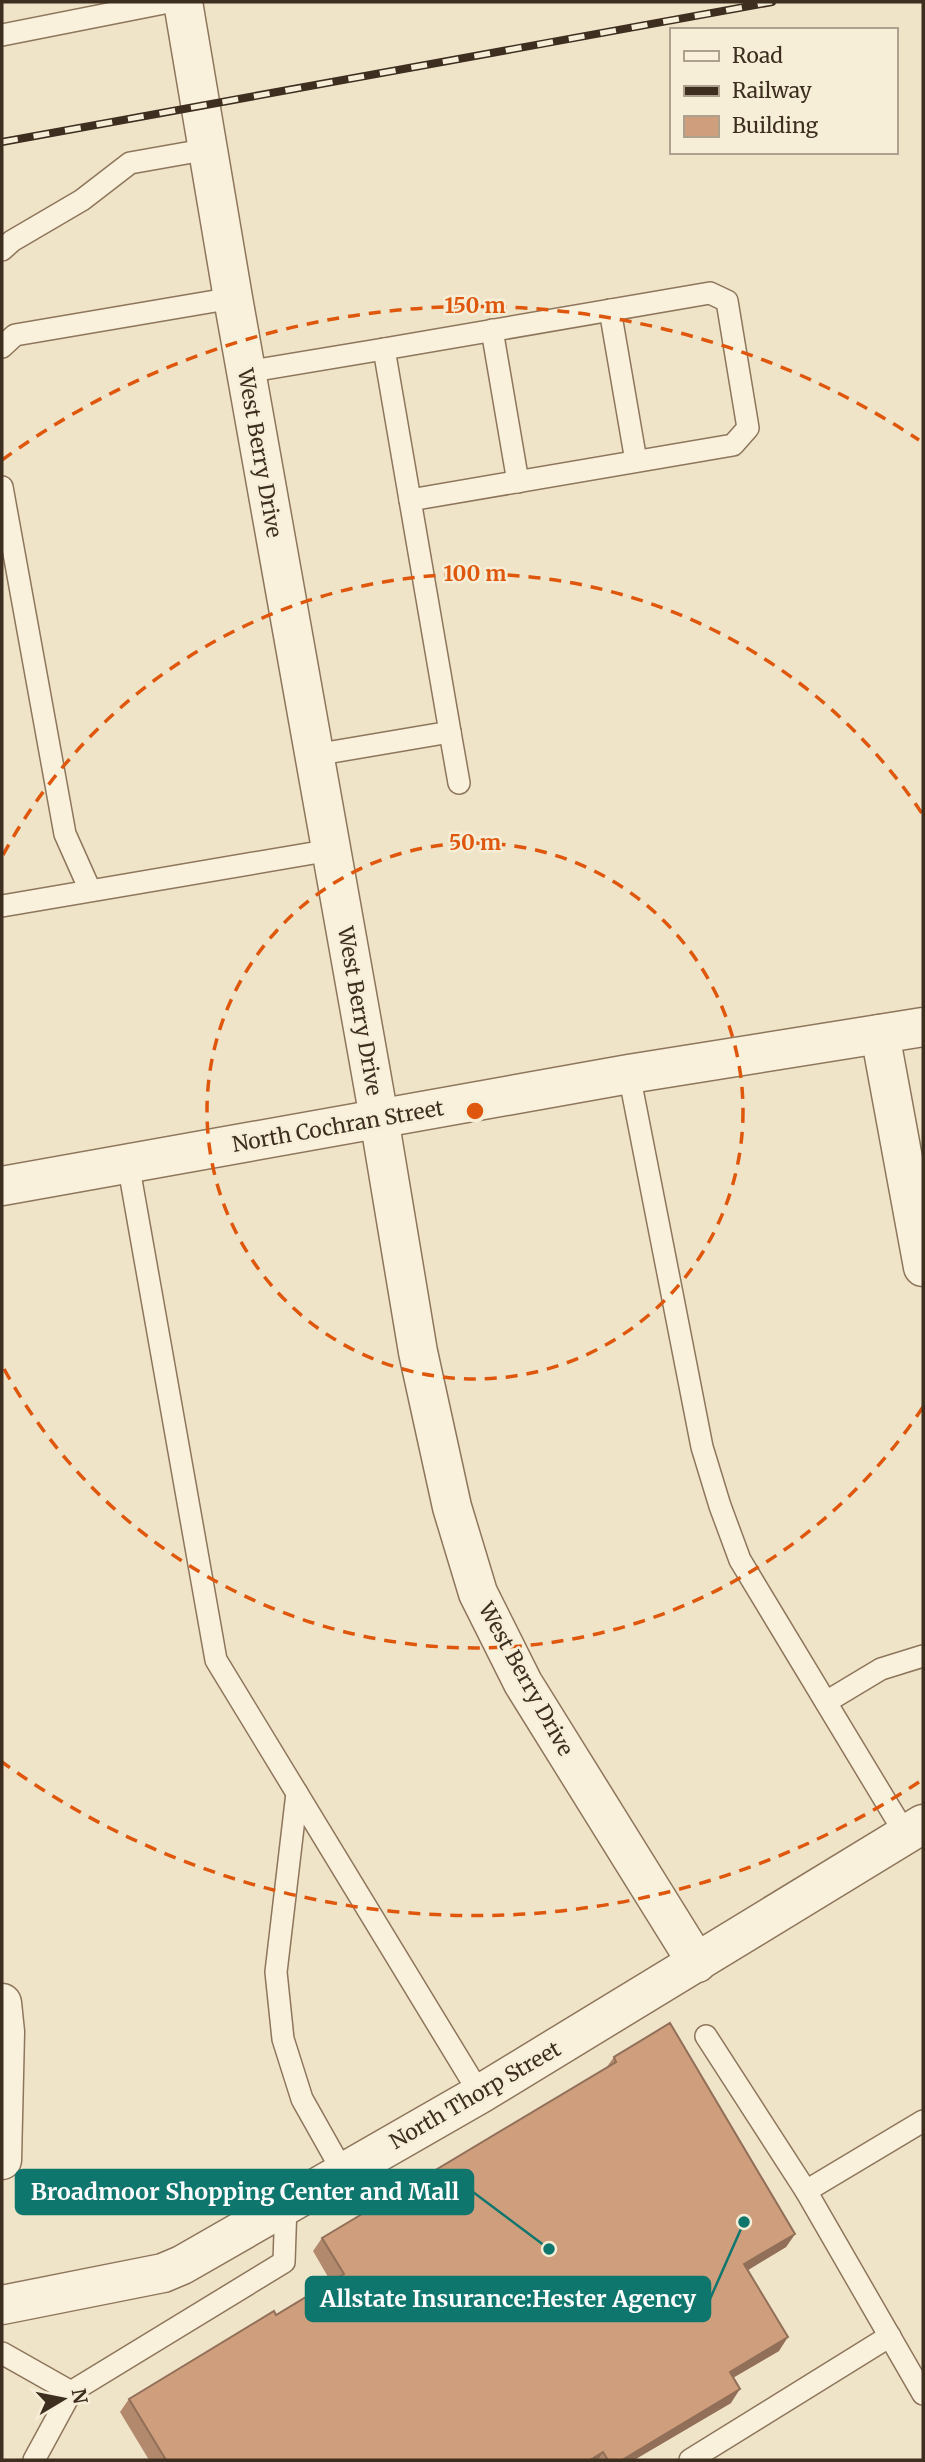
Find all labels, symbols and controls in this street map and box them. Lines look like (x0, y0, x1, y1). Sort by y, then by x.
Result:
legend (670, 28, 897, 154)
text: Road (732, 42, 783, 69)
text: Railway (732, 77, 813, 104)
text: Building (732, 112, 819, 139)
text: 150 m (444, 292, 506, 319)
street label: West Berry Drive (232, 365, 288, 540)
text: 100 m (444, 560, 506, 587)
text: 50 m (449, 829, 501, 856)
street label: West Berry Drive (332, 923, 388, 1098)
street label: North Cochran Street (230, 1094, 446, 1158)
centre of rings (463, 1099, 487, 1123)
street label: West Berry Drive (472, 1597, 579, 1760)
street label: North Thorp Street (385, 2035, 565, 2155)
callout: Broadmoor Shopping Center and Mall (16, 2170, 473, 2214)
text: Broadmoor Shopping Center and Mall (31, 2177, 460, 2206)
callout: Allstate Insurance:Hester Agency (306, 2277, 710, 2321)
text: Allstate Insurance:Hester Agency (319, 2284, 696, 2313)
north arrow (28, 2364, 98, 2434)
text: N (67, 2387, 93, 2406)

